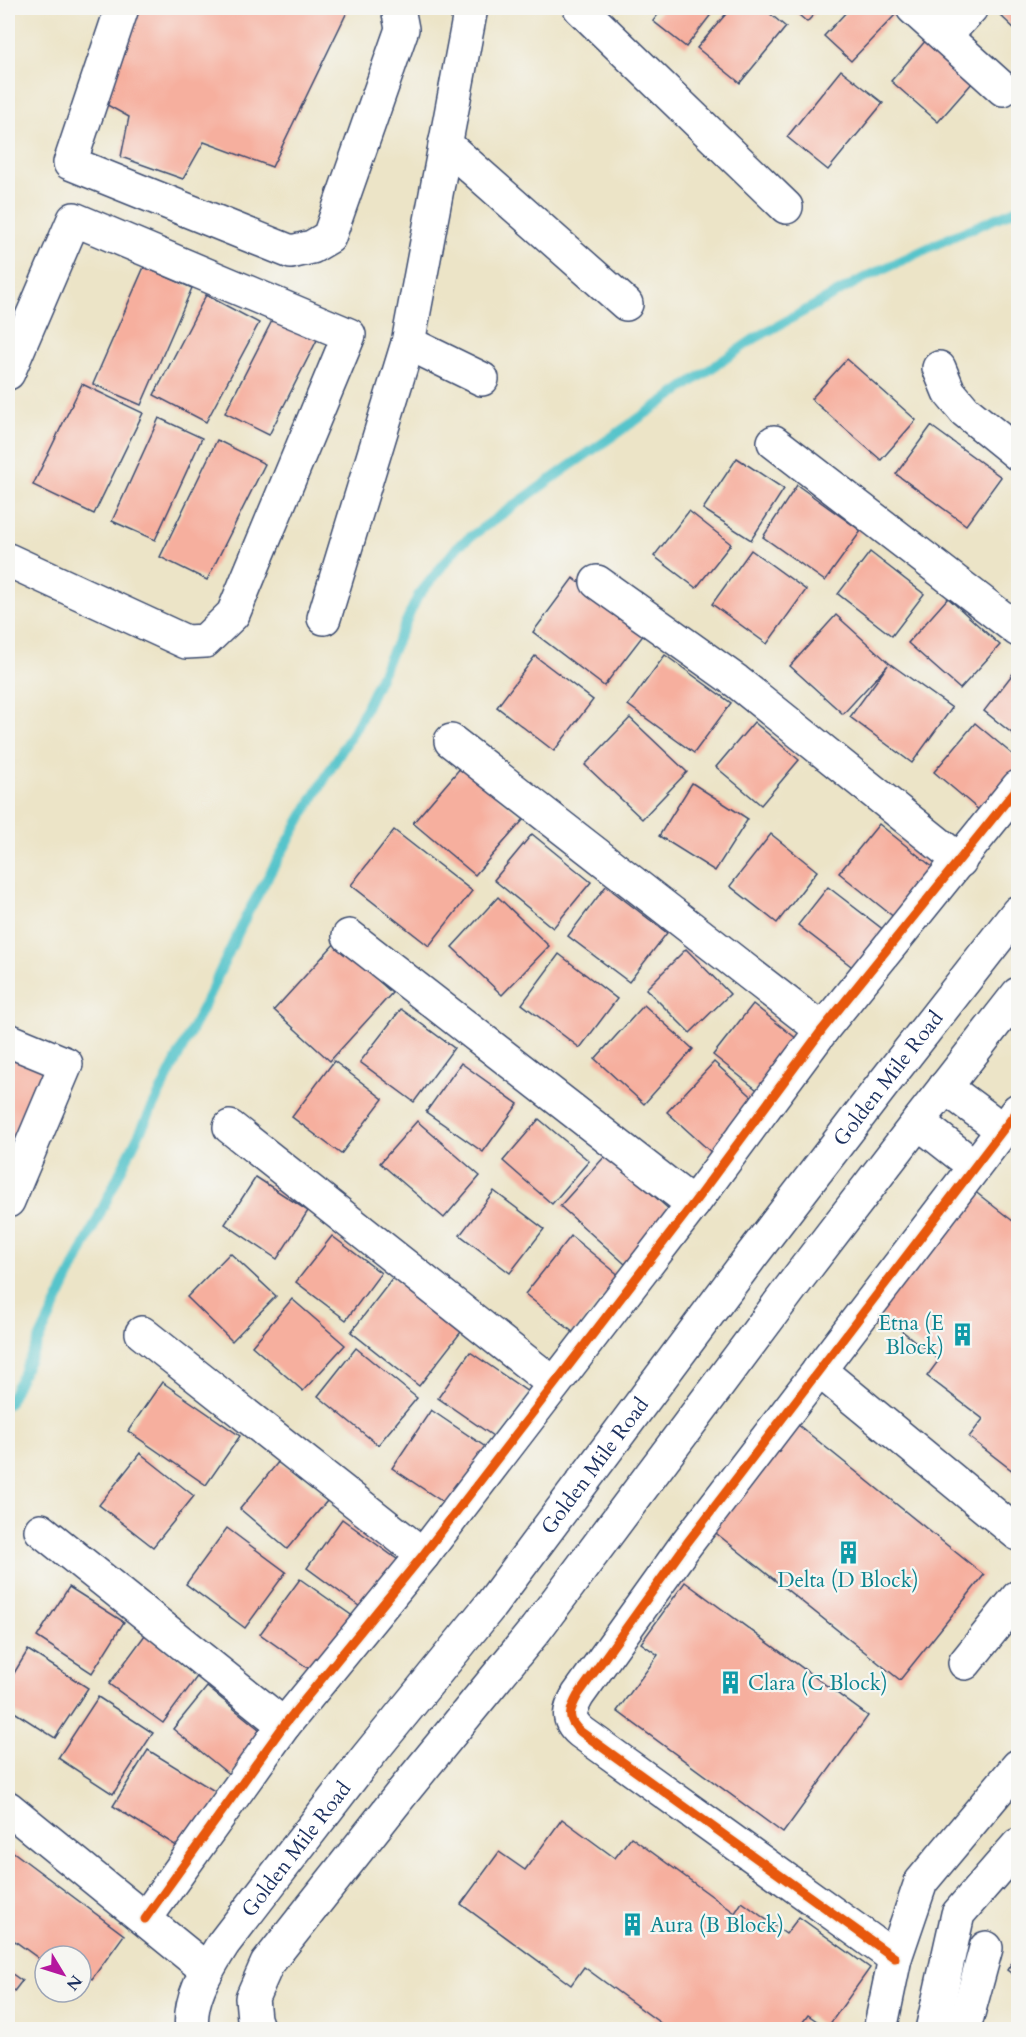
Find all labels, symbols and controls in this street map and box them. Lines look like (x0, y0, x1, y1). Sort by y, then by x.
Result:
street label: Golden Mile Road (826, 1005, 950, 1152)
place label: Etna (E Block) (878, 1309, 944, 1362)
building icon: Etna (E Block) (949, 1322, 975, 1348)
street label: Golden Mile Road (534, 1391, 655, 1540)
building icon: Delta (D Block) (835, 1539, 861, 1565)
place label: Delta (D Block) (777, 1566, 919, 1595)
place label: Clara (C Block) (748, 1669, 888, 1698)
building icon: Clara (C Block) (717, 1670, 743, 1696)
street label: Golden Mile Road (235, 1775, 358, 1923)
place label: Aura (B Block) (650, 1911, 784, 1940)
building icon: Aura (B Block) (619, 1912, 645, 1938)
north arrow (33, 1944, 93, 2004)
text: N (61, 1970, 87, 1995)

